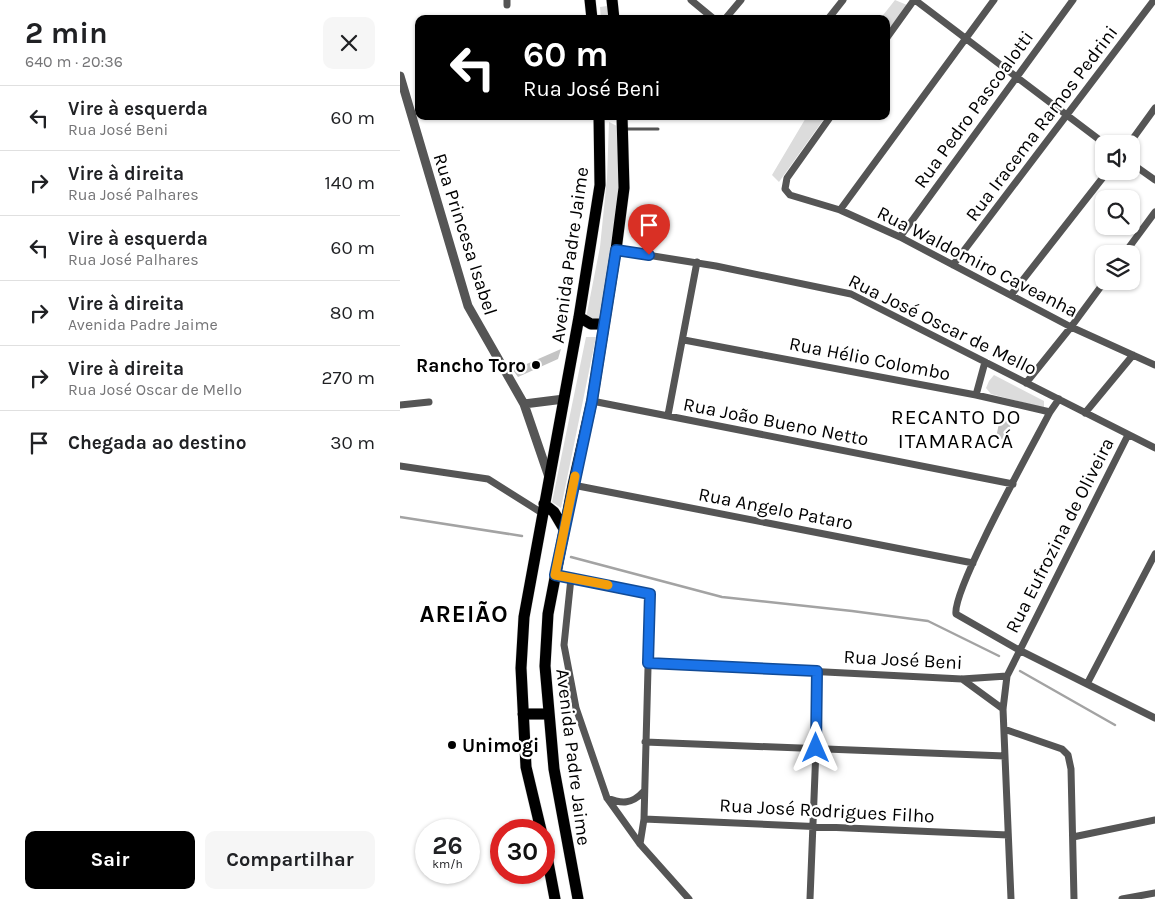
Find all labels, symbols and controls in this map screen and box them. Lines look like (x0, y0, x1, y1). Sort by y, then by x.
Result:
text: 2 min (25, 15, 108, 51)
button: close (323, 17, 375, 69)
street label: Rua Iracema Ramos Pedrini (961, 22, 1123, 226)
street label: Rua Pedro Pascoalotti (909, 27, 1038, 192)
text: 60 m (523, 34, 608, 75)
icon: left (440, 35, 505, 100)
text: 640 m · 20:36 (25, 52, 123, 71)
text: Rua José Beni (523, 76, 661, 102)
text: Vire à esquerda (68, 98, 208, 120)
icon: left (25, 104, 53, 132)
text: 60 m (331, 107, 375, 129)
text: Rua José Beni (68, 120, 168, 139)
map controls (1095, 135, 1140, 290)
button: sound (1095, 135, 1140, 180)
street label: Rua Princesa Isabel (428, 150, 502, 318)
text: Vire à direita (68, 163, 184, 185)
street label: Avenida Padre Jaime (547, 166, 593, 345)
icon: right (25, 169, 53, 197)
text: 140 m (325, 172, 375, 194)
text: Rua José Palhares (68, 185, 199, 204)
button: search (1095, 190, 1140, 235)
street label: Rua Waldomiro Caveanha (873, 202, 1082, 322)
pin (628, 204, 670, 255)
icon: arrive (635, 211, 663, 239)
text: Vire à esquerda (68, 228, 208, 250)
icon: left (25, 234, 53, 262)
text: 60 m (331, 237, 375, 259)
button: layers (1095, 245, 1140, 290)
text: Rua José Palhares (68, 250, 199, 269)
street label: Rua José Oscar de Mello (845, 270, 1040, 380)
text: Vire à direita (68, 293, 184, 315)
icon: right (25, 299, 53, 327)
text: 80 m (330, 302, 375, 324)
text: Avenida Padre Jaime (68, 315, 218, 334)
street label: Rua Hélio Colombo (787, 333, 952, 385)
place label: Rancho Toro (416, 355, 526, 377)
text: Vire à direita (68, 358, 184, 380)
marker: Rancho Toro (530, 359, 542, 371)
icon: right (25, 364, 53, 392)
text: 270 m (322, 367, 375, 389)
text: Rua José Oscar de Mello (68, 380, 242, 399)
street label: Rua João Bueno Netto (681, 393, 870, 451)
district label: RECANTO DO ITAMARACÁ (891, 405, 1021, 453)
icon: arrive (25, 429, 53, 457)
text: Chegada ao destino (68, 432, 246, 454)
text: 30 m (330, 432, 375, 454)
street label: Rua Eufrozina de Oliveira (1001, 434, 1119, 637)
street label: Rua Angelo Pataro (697, 483, 855, 535)
district label: AREIÃO (419, 600, 509, 628)
street label: Rua José Beni (843, 646, 963, 674)
street label: Avenida Padre Jaime (551, 668, 595, 847)
position arrow (789, 721, 841, 773)
place label: Unimogi (462, 735, 539, 757)
marker: Unimogi (446, 739, 458, 751)
street label: Rua José Rodrigues Filho (719, 794, 935, 828)
speed limit sign: 30 (490, 819, 555, 884)
button: Sair (25, 831, 195, 889)
button: Compartilhar (205, 831, 375, 889)
text: 26 (432, 831, 463, 860)
text: km/h (432, 857, 463, 871)

